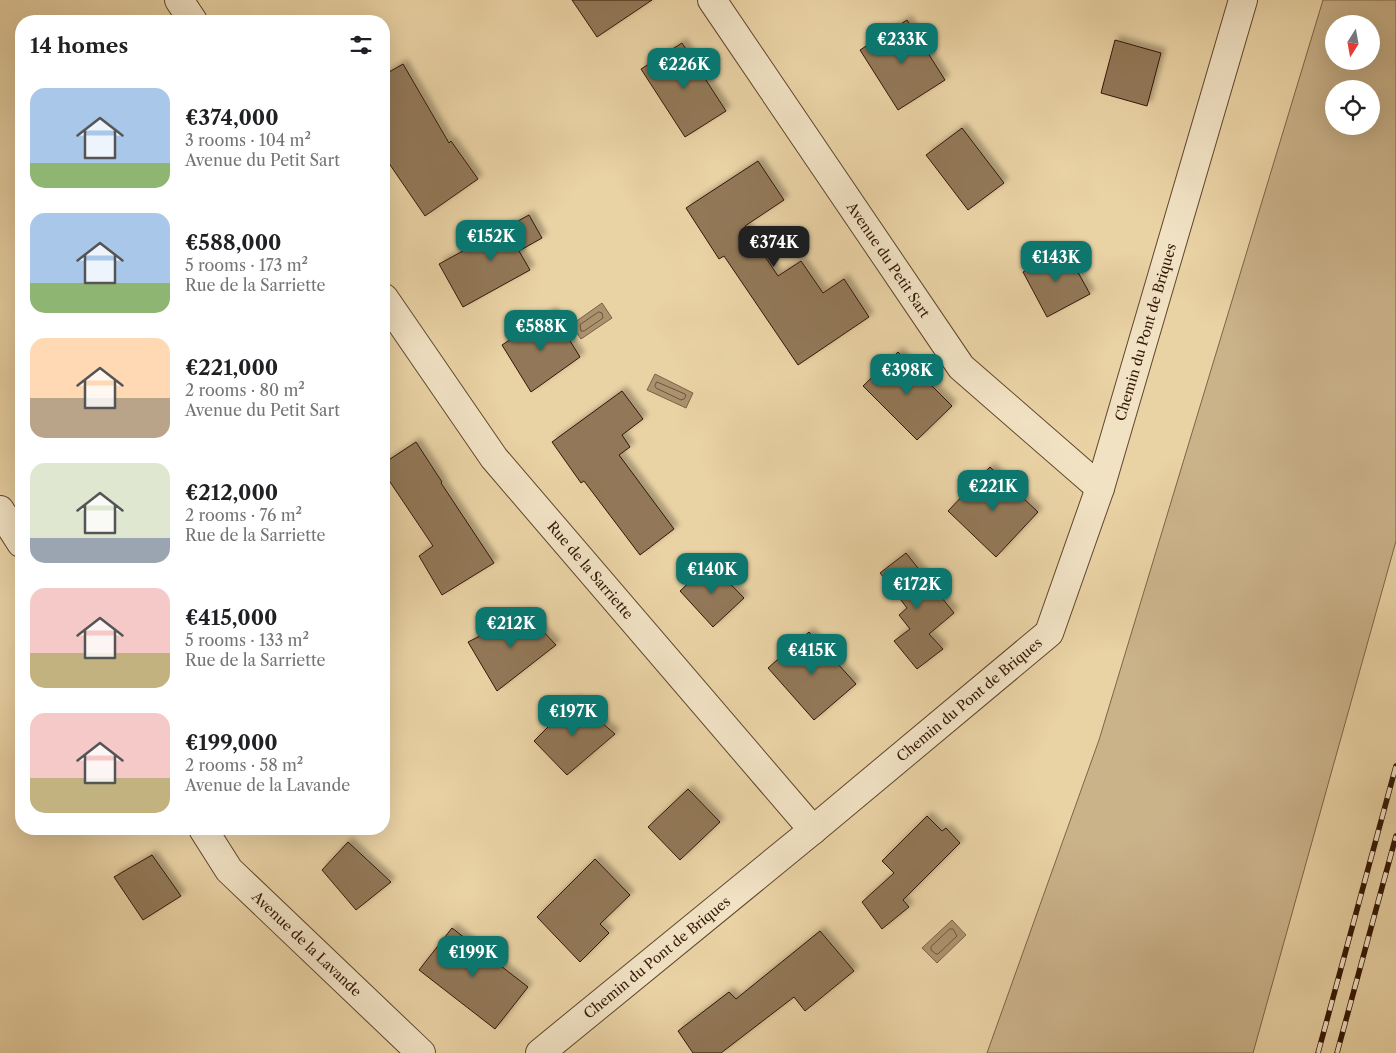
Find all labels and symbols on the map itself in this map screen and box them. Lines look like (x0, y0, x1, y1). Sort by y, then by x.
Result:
north arrow (1325, 15, 1380, 70)
pin: €233K (867, 22, 937, 65)
pin: €226K (649, 48, 719, 90)
street label: Avenue du Petit Sart (842, 198, 934, 321)
pin: €152K (456, 220, 526, 262)
pin: €374K (739, 226, 809, 268)
pin: €143K (1021, 240, 1091, 283)
street label: Chemin du Pont de Briques (1111, 241, 1180, 423)
pin: €588K (506, 310, 576, 352)
pin: €398K (872, 354, 942, 396)
pin: €221K (958, 470, 1028, 512)
street label: Rue de la Sarriette (543, 518, 637, 623)
pin: €140K (677, 552, 747, 595)
pin: €172K (882, 568, 952, 610)
pin: €212K (476, 606, 546, 649)
pin: €415K (777, 634, 847, 676)
street label: Chemin du Pont de Briques (893, 634, 1046, 765)
pin: €197K (538, 694, 608, 737)
street label: Avenue de la Lavande (247, 887, 365, 1001)
street label: Chemin du Pont de Briques (580, 892, 734, 1023)
pin: €199K (438, 936, 508, 978)

